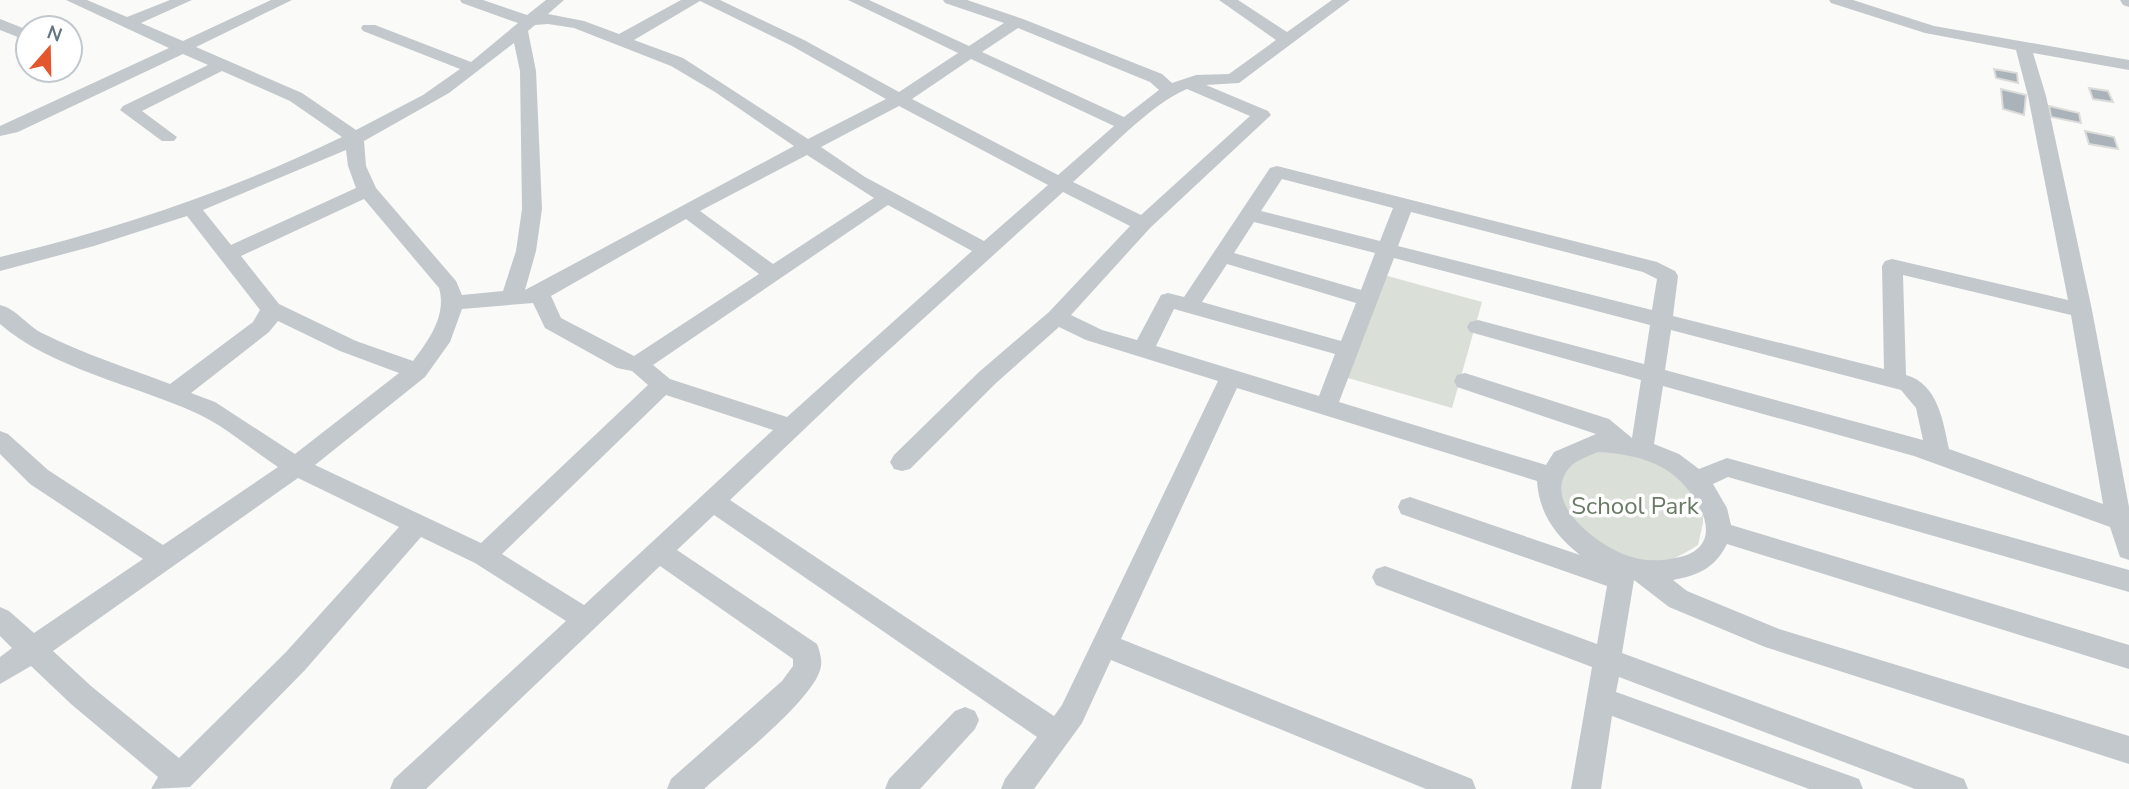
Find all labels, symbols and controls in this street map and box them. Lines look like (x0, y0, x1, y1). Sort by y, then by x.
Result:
north arrow (14, 14, 84, 84)
text: N (43, 19, 66, 49)
park label: School Park (1571, 490, 1700, 522)

